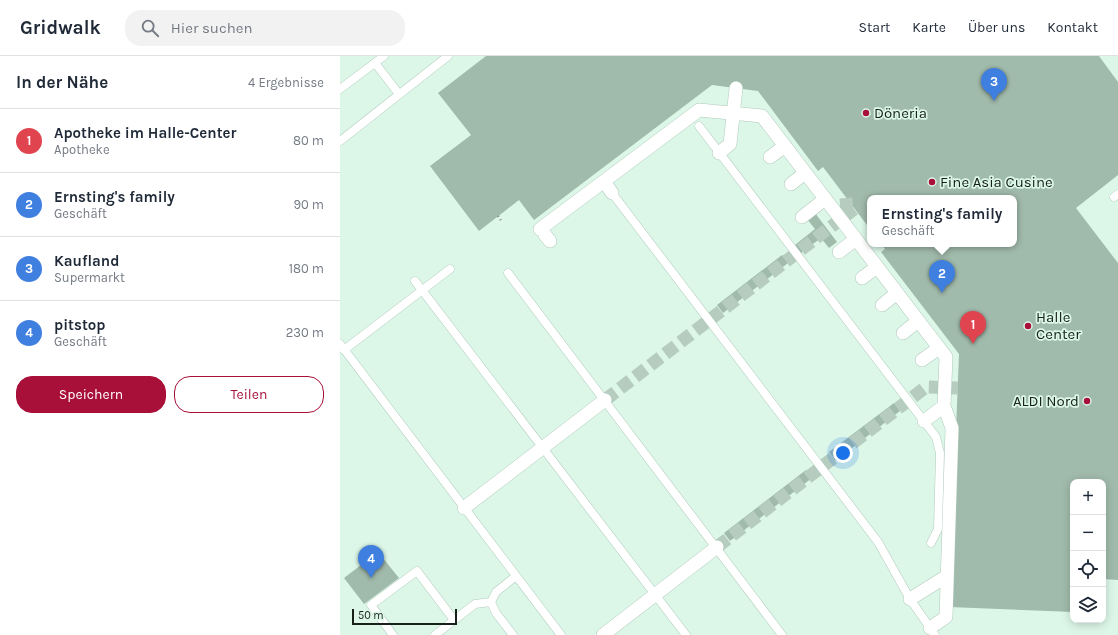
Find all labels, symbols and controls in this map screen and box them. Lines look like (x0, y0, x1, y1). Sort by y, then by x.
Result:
search box (125, 10, 405, 46)
text: Gridwalk (20, 17, 101, 39)
icon: search (139, 17, 161, 39)
text: Hier suchen (171, 19, 252, 37)
text: Start (858, 19, 890, 36)
text: Karte (912, 19, 946, 36)
text: Über uns (968, 19, 1025, 36)
text: Kontakt (1047, 19, 1098, 36)
pin: 3 (981, 68, 1007, 101)
text: In der Nähe (16, 72, 108, 92)
text: 4 Ergebnisse (248, 75, 324, 90)
place label: Döneria (874, 104, 927, 122)
marker: Döneria (861, 108, 871, 118)
text: Apotheke im Halle-Center (54, 124, 236, 142)
text: 1 (27, 133, 31, 148)
text: 80 m (293, 133, 324, 148)
text: Apotheke (54, 142, 110, 157)
place label: Fine Asia Cusine (940, 173, 1053, 191)
marker: Fine Asia Cusine (927, 177, 937, 187)
text: Ernsting's family (54, 188, 175, 206)
popup (867, 195, 1017, 247)
text: 2 (25, 197, 33, 212)
text: 90 m (293, 197, 324, 212)
text: Ernsting's family (882, 205, 1002, 223)
text: Geschäft (54, 206, 107, 221)
text: Geschäft (882, 223, 935, 238)
text: Kaufland (54, 252, 119, 270)
pin: 2 (929, 260, 955, 293)
text: 3 (25, 261, 33, 276)
text: 180 m (289, 261, 324, 276)
text: Supermarkt (54, 270, 125, 285)
place label: Halle Center (1036, 308, 1081, 343)
pin: 1 (960, 311, 986, 344)
text: pitstop (54, 316, 105, 334)
marker: Halle Center (1023, 321, 1033, 331)
text: 4 (25, 325, 33, 340)
text: 230 m (286, 325, 324, 340)
text: Geschäft (54, 334, 107, 349)
button: Speichern (16, 376, 166, 413)
button: Teilen (174, 376, 324, 413)
place label: ALDI Nord (1013, 392, 1079, 410)
marker: ALDI Nord (1082, 396, 1092, 406)
your location (833, 443, 853, 463)
map controls (1070, 479, 1106, 623)
button: + (1070, 479, 1106, 515)
button: − (1070, 515, 1106, 551)
pin: 4 (358, 545, 384, 578)
button: locate (1070, 551, 1106, 587)
button: layers (1070, 587, 1106, 623)
scale bar (352, 607, 457, 626)
text: 50 m (358, 609, 384, 622)

